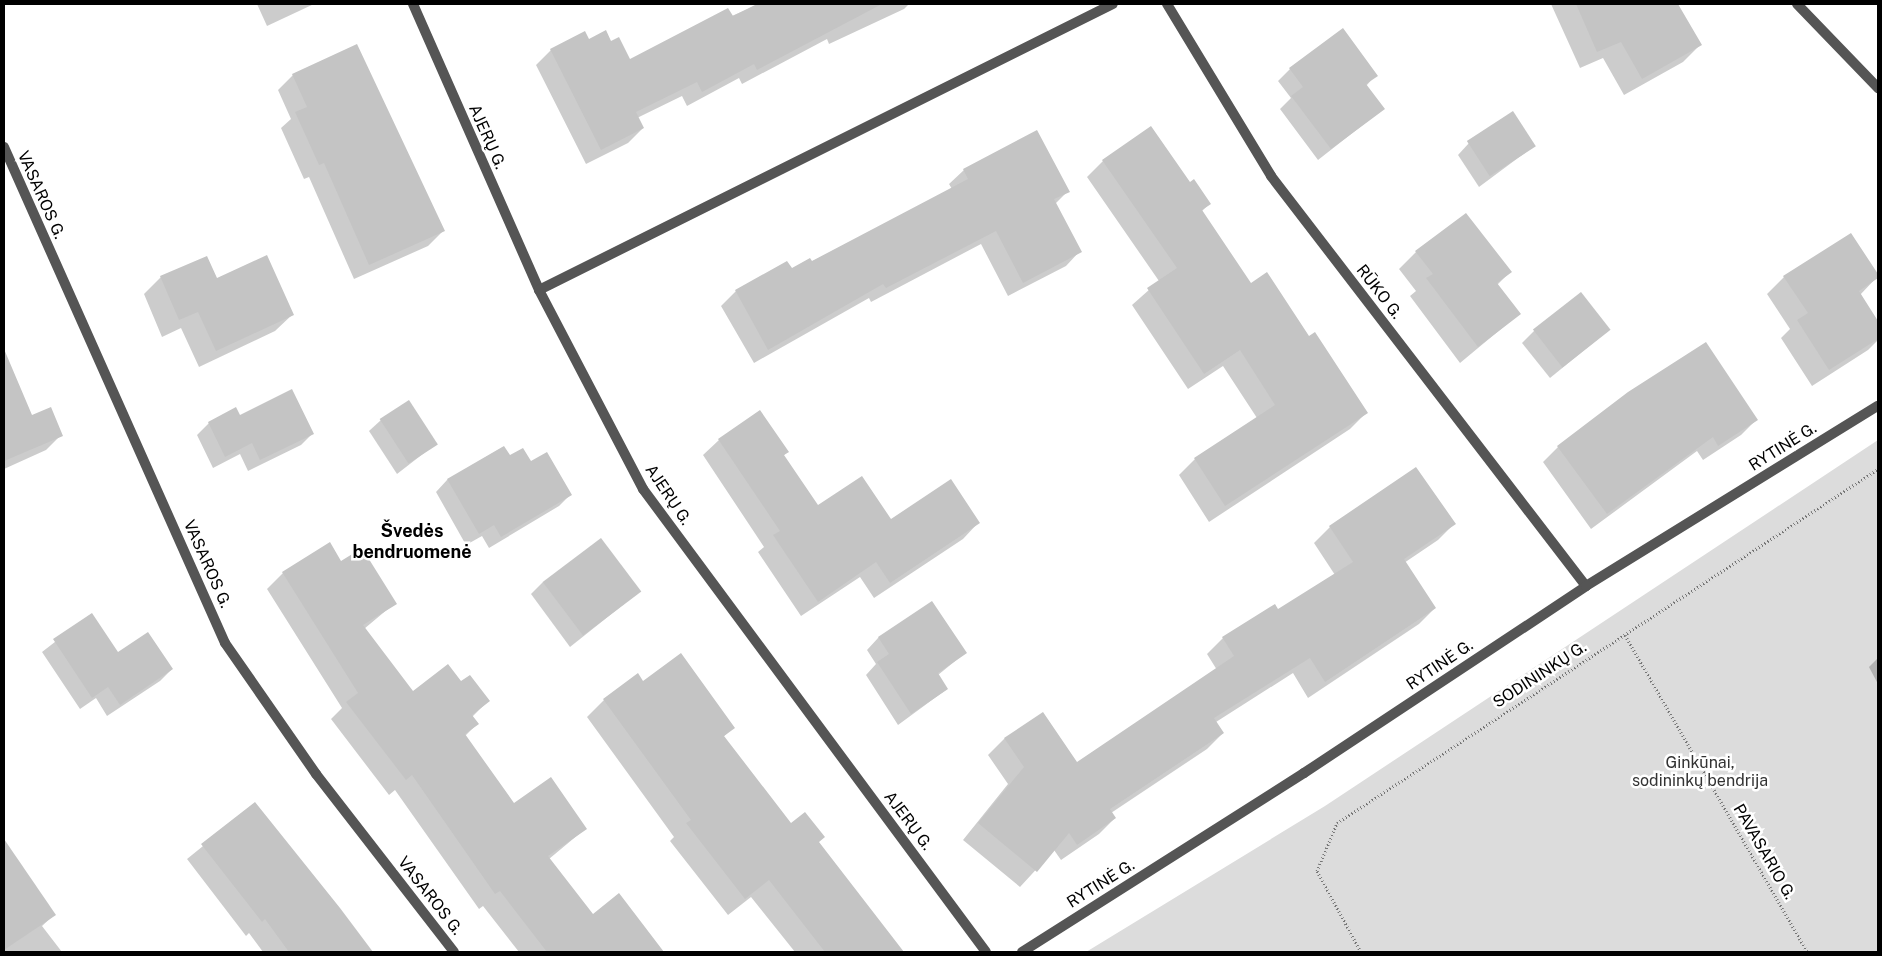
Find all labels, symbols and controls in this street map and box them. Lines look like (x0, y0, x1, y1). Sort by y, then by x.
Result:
street label: AJERŲ G. (464, 102, 510, 172)
street label: VASAROS G. (13, 148, 69, 242)
street label: RŪKO G. (1352, 261, 1406, 323)
street label: RYTINĖ G. (1746, 419, 1820, 475)
street label: AJERŲ G. (641, 461, 695, 529)
street label: VASAROS G. (179, 517, 235, 611)
district label: Švedės bendruomenė (352, 521, 472, 564)
street label: RYTINĖ G. (1403, 636, 1477, 694)
street label: SODININKŲ G. (1490, 638, 1590, 712)
park label: Ginkūnai, sodininkų bendrija (1632, 753, 1768, 791)
street label: AJERŲ G. (880, 788, 936, 854)
street label: PAVASARIO G. (1729, 801, 1799, 903)
street label: VASAROS G. (393, 853, 467, 939)
street label: RYTINĖ G. (1064, 856, 1138, 912)

